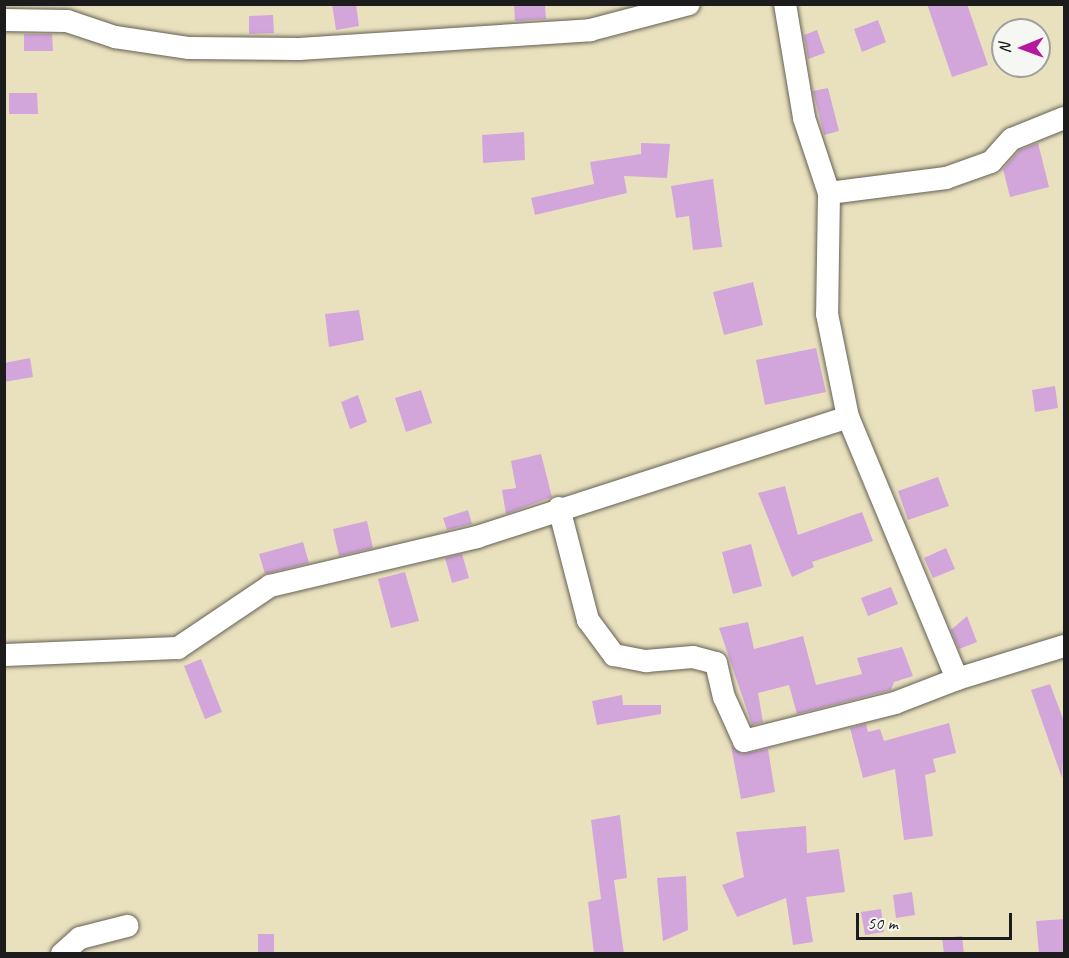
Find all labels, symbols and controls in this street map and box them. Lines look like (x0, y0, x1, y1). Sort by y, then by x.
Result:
north arrow (991, 18, 1051, 78)
text: N (995, 43, 1015, 53)
scale bar (859, 901, 1015, 939)
text: 50 m (867, 912, 898, 934)

